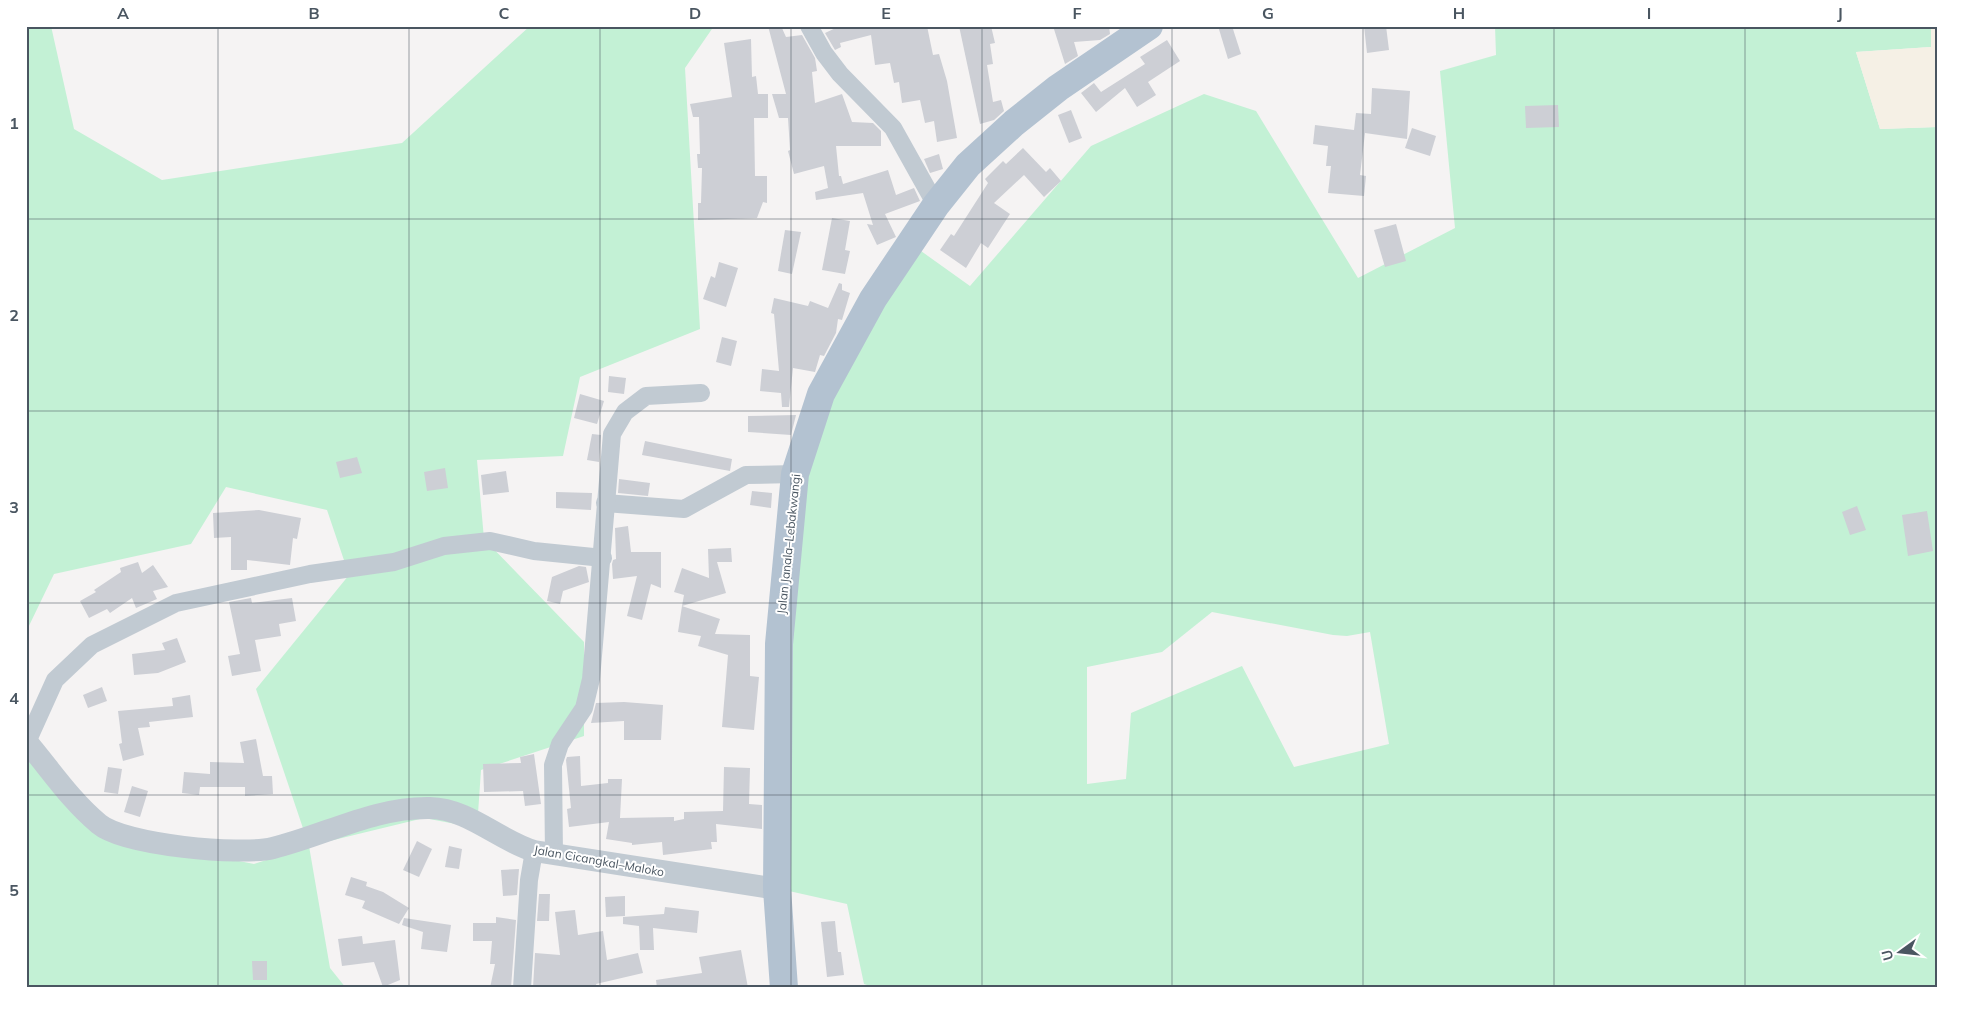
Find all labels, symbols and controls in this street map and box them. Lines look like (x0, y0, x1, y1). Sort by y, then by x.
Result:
text: A (117, 3, 129, 23)
text: B (308, 3, 320, 23)
text: C (499, 3, 510, 23)
text: D (689, 3, 701, 23)
text: E (881, 3, 891, 23)
text: F (1072, 3, 1082, 23)
text: G (1262, 3, 1274, 23)
text: H (1453, 3, 1465, 23)
text: I (1647, 3, 1651, 23)
text: J (1837, 3, 1843, 23)
text: 1 (9, 113, 19, 133)
text: 2 (9, 305, 19, 325)
street label: Jalan Janala–Lebakwangi (774, 473, 803, 615)
text: 3 (9, 497, 19, 517)
text: 4 (9, 688, 19, 708)
street label: Jalan Cicangkal–Maloko (533, 842, 666, 879)
text: 5 (9, 880, 19, 900)
north arrow (1876, 926, 1926, 976)
text: U (1877, 948, 1897, 963)

